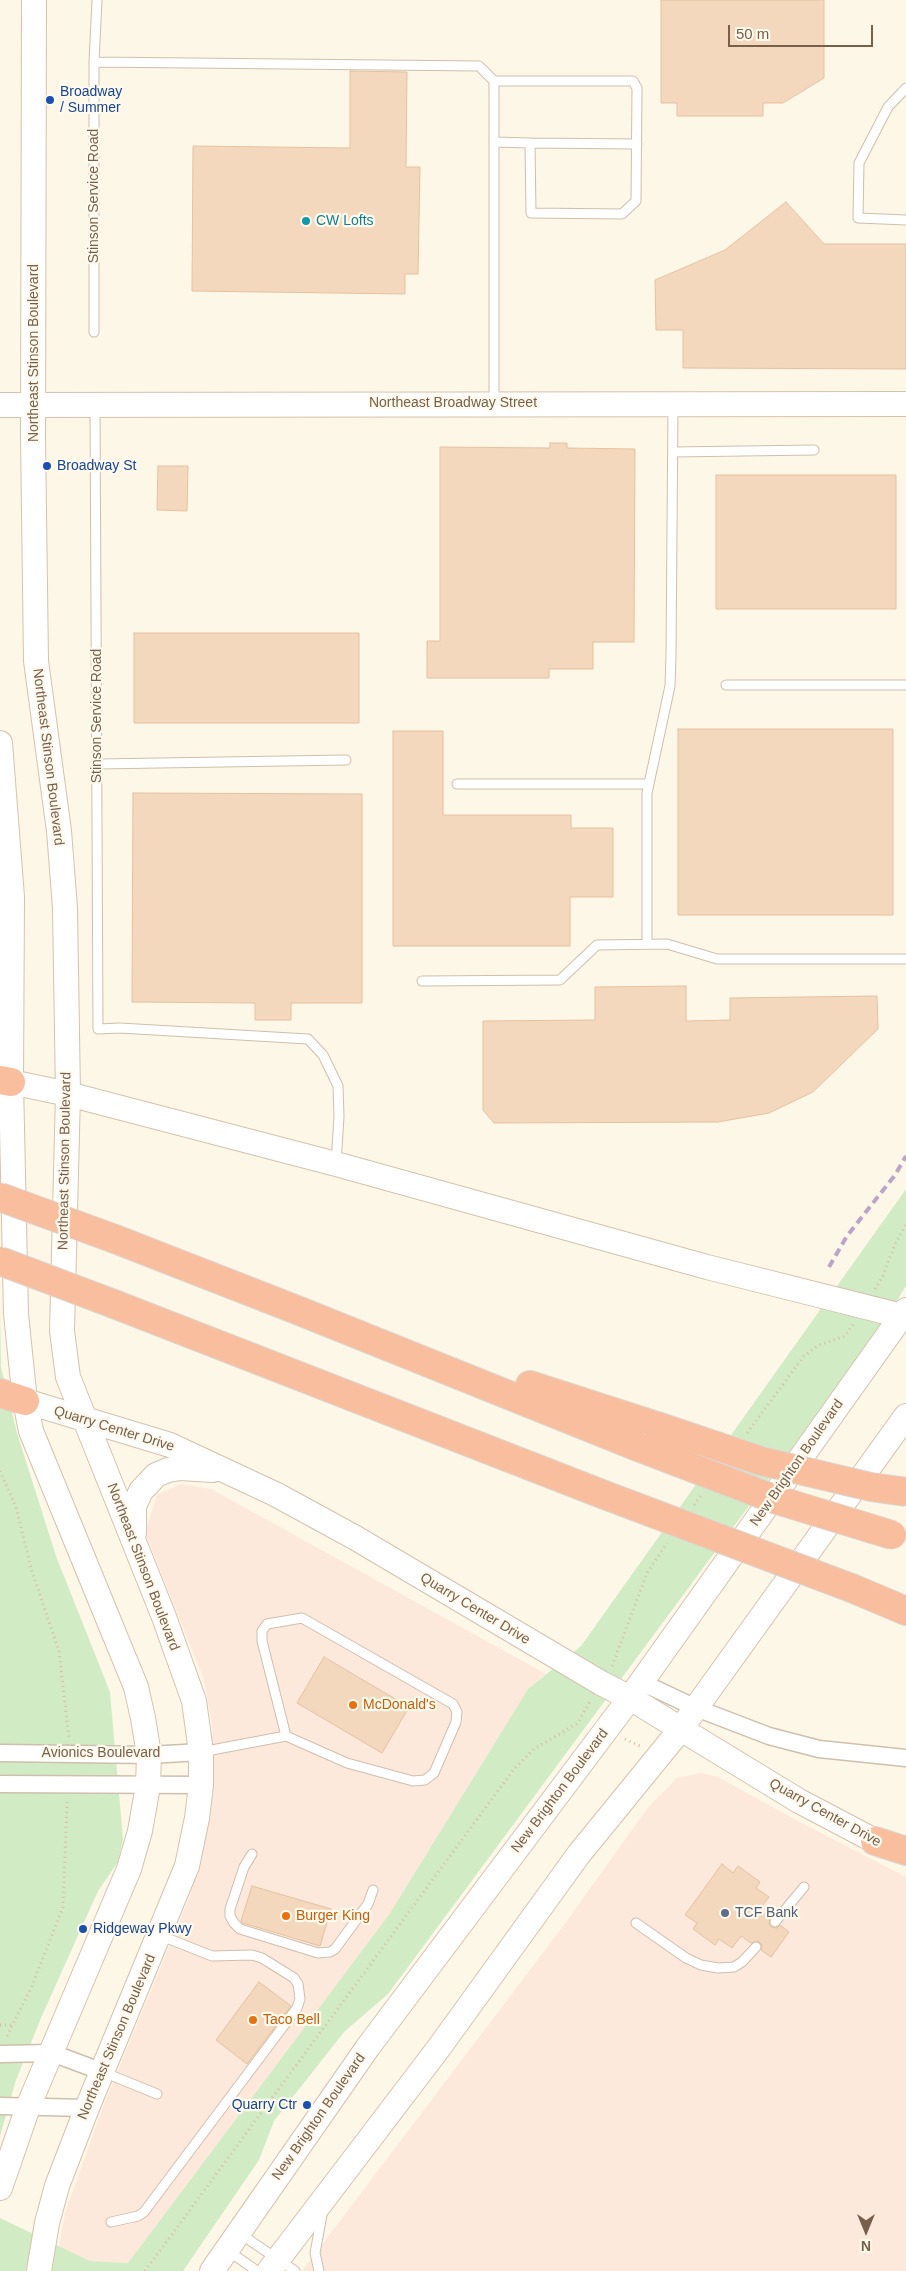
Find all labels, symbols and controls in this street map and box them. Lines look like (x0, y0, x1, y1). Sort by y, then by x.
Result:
scale bar (731, 15, 876, 47)
text: 50 m (736, 25, 769, 42)
place label: Broadway / Summer (60, 84, 122, 116)
marker: Broadway / Summer (44, 94, 56, 106)
street label: Stinson Service Road (86, 129, 102, 263)
place label: CW Lofts (316, 213, 374, 229)
marker: CW Lofts (300, 215, 312, 227)
street label: Northeast Stinson Boulevard (26, 264, 42, 442)
street label: Northeast Broadway Street (369, 395, 537, 411)
place label: Broadway St (57, 458, 136, 474)
marker: Broadway St (41, 460, 53, 472)
street label: Stinson Service Road (89, 649, 105, 783)
street label: Northeast Stinson Boulevard (29, 668, 67, 846)
street label: Northeast Stinson Boulevard (55, 1072, 75, 1250)
street label: New Brighton Boulevard (747, 1396, 847, 1530)
street label: Quarry Center Drive (52, 1403, 176, 1455)
street label: Northeast Stinson Boulevard (103, 1481, 183, 1653)
street label: Quarry Center Drive (417, 1570, 533, 1648)
place label: McDonald's (363, 1697, 436, 1713)
marker: McDonald's (347, 1699, 359, 1711)
street label: New Brighton Boulevard (508, 1726, 612, 1856)
street label: Avionics Boulevard (42, 1745, 160, 1761)
street label: Quarry Center Drive (766, 1775, 884, 1851)
place label: TCF Bank (735, 1905, 798, 1921)
marker: TCF Bank (719, 1907, 731, 1919)
place label: Burger King (296, 1908, 370, 1924)
marker: Burger King (280, 1910, 292, 1922)
place label: Ridgeway Pkwy (93, 1921, 192, 1937)
marker: Ridgeway Pkwy (77, 1923, 89, 1935)
street label: Northeast Stinson Boulevard (74, 1952, 160, 2122)
place label: Taco Bell (263, 2012, 320, 2028)
marker: Taco Bell (247, 2014, 259, 2026)
street label: New Brighton Boulevard (269, 2050, 369, 2184)
place label: Quarry Ctr (232, 2097, 297, 2113)
marker: Quarry Ctr (301, 2099, 313, 2111)
north arrow (841, 2206, 891, 2256)
text: N (861, 2238, 871, 2254)

